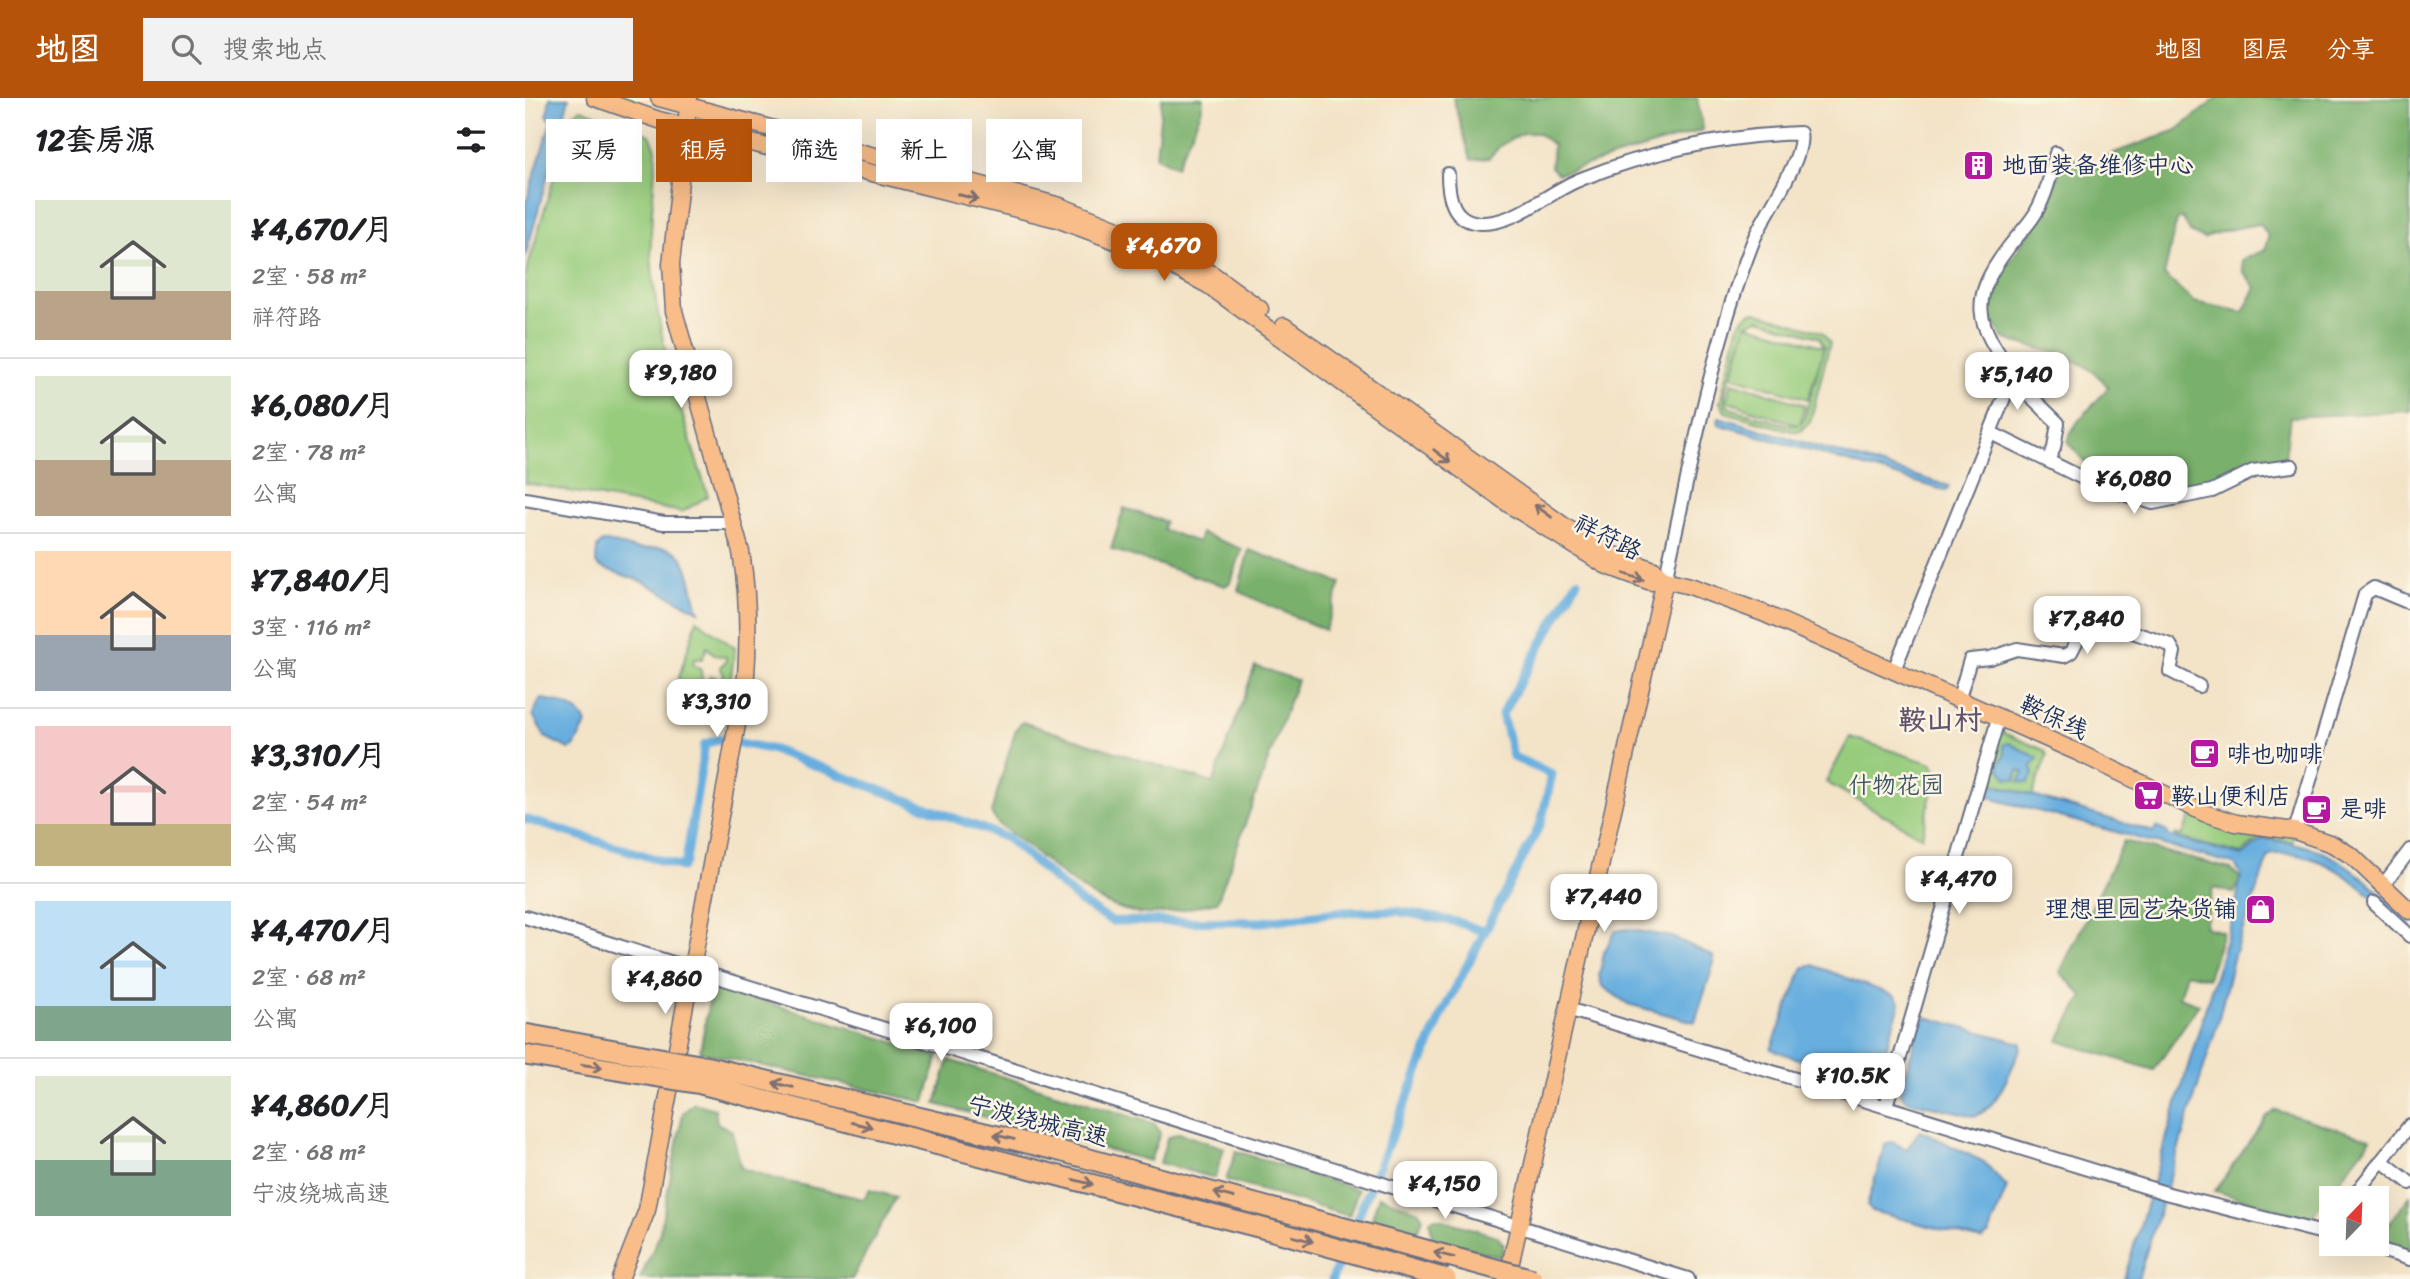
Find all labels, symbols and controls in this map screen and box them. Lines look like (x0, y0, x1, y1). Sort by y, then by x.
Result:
search box (143, 18, 633, 81)
text: 地图 (35, 20, 101, 78)
text: 搜索地点 (223, 26, 327, 72)
text: 地图 (2155, 28, 2203, 70)
text: 图层 (2241, 28, 2289, 70)
text: 分享 (2327, 28, 2375, 70)
icon: search (167, 30, 205, 68)
text: 12套房源 (35, 113, 155, 167)
chip: 买房 (546, 119, 642, 182)
chip: 租房 (656, 119, 752, 182)
chip: 筛选 (766, 119, 862, 182)
chip: 新上 (876, 119, 972, 182)
chip: 公寓 (986, 119, 1082, 182)
icon: filters (452, 121, 490, 159)
place label: 地面装备维修中心 (2002, 144, 2194, 186)
building icon: 地面装备维修中心 (1962, 148, 1996, 182)
one-way arrow (957, 191, 979, 204)
text: ¥4,670/月 (252, 202, 393, 256)
pin: ¥4,670 (1107, 223, 1221, 283)
text: ¥4,670 (1127, 225, 1201, 266)
icon: home (91, 228, 175, 312)
text: 2室 · 58 m² (252, 256, 367, 297)
text: 祥符路 (252, 297, 321, 338)
pin: ¥9,180 (624, 350, 738, 410)
text: ¥9,180 (645, 352, 717, 393)
pin: ¥5,140 (1960, 352, 2074, 412)
text: ¥5,140 (1981, 354, 2053, 395)
text: ¥6,080/月 (252, 378, 395, 432)
icon: home (91, 404, 175, 488)
text: 2室 · 78 m² (252, 432, 366, 473)
one-way arrow (1432, 448, 1451, 463)
pin: ¥6,080 (2077, 456, 2191, 516)
text: ¥6,080 (2097, 458, 2171, 499)
text: 公寓 (252, 473, 298, 514)
street label: 祥符路 (1566, 502, 1650, 572)
one-way arrow (1534, 503, 1553, 518)
text: ¥7,840/月 (252, 553, 395, 607)
one-way arrow (1622, 572, 1644, 584)
icon: home (91, 579, 175, 663)
pin: ¥7,840 (2030, 596, 2144, 656)
text: ¥7,840 (2050, 598, 2124, 639)
text: 3室 · 116 m² (252, 607, 371, 648)
text: 公寓 (252, 648, 298, 689)
pin: ¥3,310 (660, 680, 774, 739)
text: ¥3,310 (683, 681, 751, 722)
street label: 鞍保线 (2012, 683, 2096, 751)
district label: 鞍山村 (1898, 695, 1982, 744)
text: ¥3,310/月 (252, 728, 386, 782)
place label: 啡也咖啡 (2227, 733, 2323, 775)
cafe icon: 啡也咖啡 (2187, 737, 2221, 771)
icon: home (91, 754, 175, 838)
park label: 什物花园 (1848, 764, 1944, 806)
place label: 鞍山便利店 (2171, 775, 2291, 817)
supermarket icon: 鞍山便利店 (2131, 779, 2165, 813)
text: 2室 · 54 m² (252, 782, 368, 823)
place label: 是啡 (2339, 788, 2387, 830)
cafe icon: 是啡 (2299, 792, 2333, 826)
text: 公寓 (252, 823, 298, 864)
pin: ¥4,470 (1902, 856, 2016, 916)
text: ¥4,470 (1921, 858, 1997, 899)
pin: ¥7,440 (1547, 874, 1661, 934)
text: ¥7,440 (1566, 876, 1642, 917)
place label: 理想里园艺杂货铺 (2045, 888, 2237, 930)
shop icon: 理想里园艺杂货铺 (2243, 892, 2277, 926)
text: ¥4,470/月 (252, 903, 395, 957)
icon: home (91, 929, 175, 1013)
pin: ¥4,860 (608, 956, 722, 1016)
text: 2室 · 68 m² (252, 957, 366, 998)
text: ¥4,860 (628, 958, 702, 999)
text: 公寓 (252, 998, 298, 1039)
pin: ¥6,100 (884, 1004, 998, 1063)
text: ¥6,100 (906, 1005, 976, 1046)
pin: ¥10.5K (1796, 1054, 1910, 1113)
text: ¥10.5K (1817, 1055, 1889, 1096)
one-way arrow (580, 1060, 603, 1073)
text: ¥4,860/月 (252, 1078, 394, 1132)
one-way arrow (772, 1078, 795, 1091)
street label: 宁波绕城高速 (963, 1083, 1113, 1159)
icon: home (91, 1104, 175, 1188)
one-way arrow (850, 1119, 873, 1132)
one-way arrow (993, 1130, 1016, 1144)
text: 2室 · 68 m² (252, 1132, 366, 1173)
pin: ¥4,150 (1388, 1162, 1502, 1221)
text: ¥4,150 (1409, 1163, 1481, 1204)
text: 宁波绕城高速 (252, 1173, 390, 1214)
one-way arrow (1071, 1176, 1093, 1189)
north arrow (2319, 1186, 2389, 1256)
map controls (2319, 1186, 2389, 1256)
one-way arrow (1214, 1188, 1236, 1201)
one-way arrow (1291, 1234, 1313, 1247)
one-way arrow (1433, 1248, 1456, 1261)

